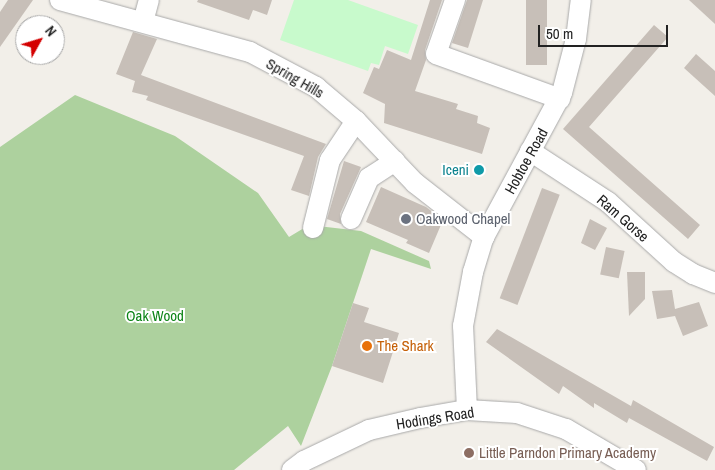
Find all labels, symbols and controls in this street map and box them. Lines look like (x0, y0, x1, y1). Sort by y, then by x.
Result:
north arrow (15, 15, 65, 65)
scale bar (540, 15, 670, 47)
text: N (41, 22, 60, 40)
text: 50 m (546, 23, 573, 44)
street label: Spring Hills (263, 54, 327, 102)
street label: Hobtoe Road (501, 125, 551, 197)
place label: Iceni (442, 161, 469, 179)
marker: Iceni (473, 164, 485, 176)
street label: Ram Gorse (593, 191, 653, 245)
place label: Oakwood Chapel (416, 210, 510, 228)
marker: Oakwood Chapel (400, 213, 412, 225)
park label: Oak Wood (126, 307, 184, 325)
place label: The Shark (377, 337, 434, 355)
marker: The Shark (361, 340, 373, 352)
street label: Hodings Road (395, 403, 475, 433)
place label: Little Parndon Primary Academy (479, 444, 657, 462)
marker: Little Parndon Primary Academy (463, 447, 475, 459)

